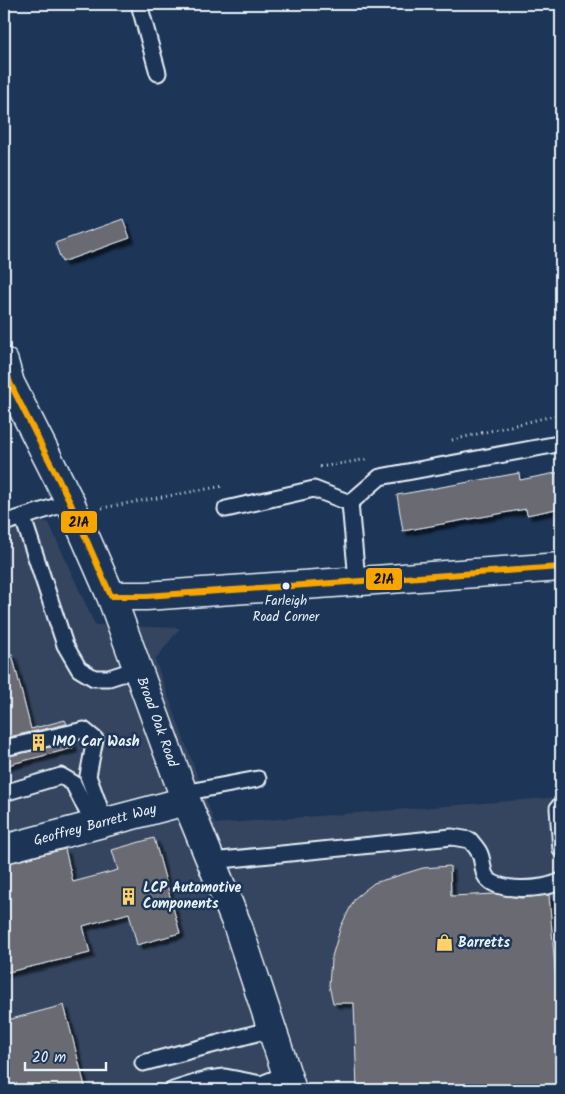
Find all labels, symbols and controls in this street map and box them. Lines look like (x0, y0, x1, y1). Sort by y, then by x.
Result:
line badge: 21A (60, 510, 98, 534)
text: 21A (68, 512, 90, 534)
line badge: 21A (365, 567, 403, 591)
text: 21A (373, 569, 395, 591)
marker: Farleigh Road Corner (281, 581, 291, 591)
place label: Farleigh Road Corner (253, 591, 320, 628)
street label: Broad Oak Road (131, 674, 184, 771)
place label: IMO Car Wash (52, 731, 140, 753)
building icon: IMO Car Wash (28, 732, 48, 752)
street label: Geoffrey Barrett Way (31, 798, 159, 852)
place label: LCP Automotive Components (143, 877, 241, 915)
building icon: LCP Automotive Components (119, 886, 139, 906)
place label: Barretts (458, 932, 510, 954)
shop icon: Barretts (434, 933, 454, 953)
scale bar (25, 1039, 106, 1071)
text: 20 m (32, 1046, 66, 1070)

